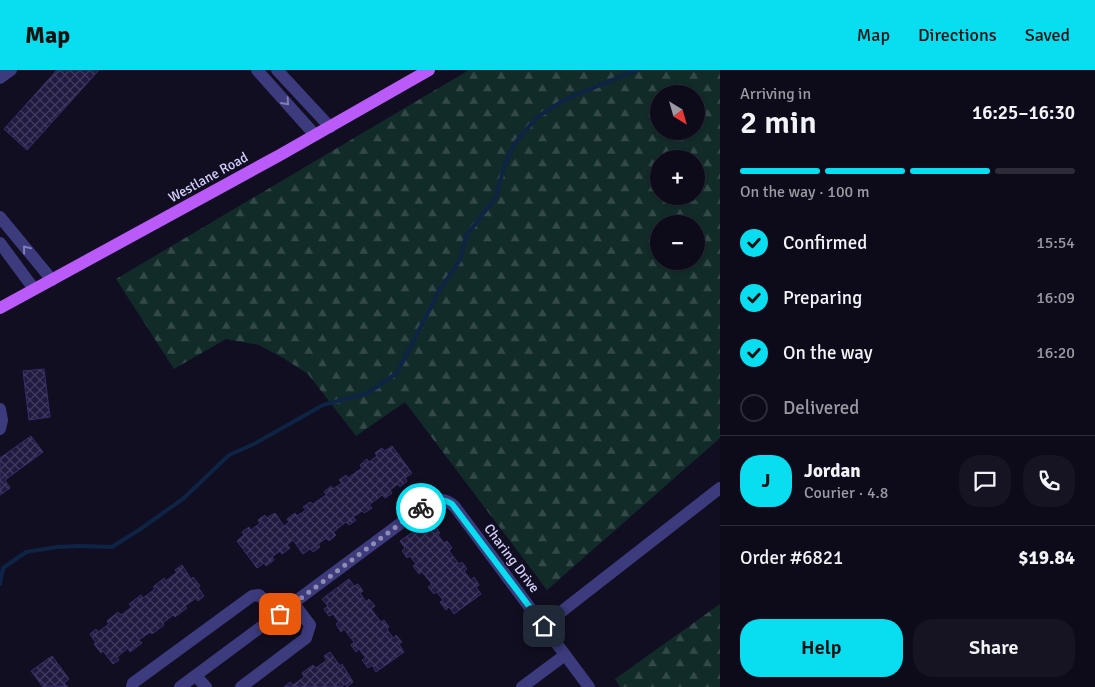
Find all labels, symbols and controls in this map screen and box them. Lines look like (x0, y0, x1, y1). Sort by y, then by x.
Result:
text: Map (25, 20, 70, 50)
text: Map (857, 24, 890, 46)
text: Directions (918, 24, 997, 46)
text: Saved (1025, 24, 1070, 46)
text: Arriving in (740, 84, 811, 104)
north arrow (650, 85, 705, 140)
map controls (650, 85, 705, 270)
one-way arrow (280, 97, 289, 106)
text: 16:25–16:30 (972, 101, 1075, 125)
text: 2 min (740, 103, 817, 142)
street label: Westlane Road (166, 149, 251, 206)
button: + (650, 150, 705, 205)
text: On the way · 100 m (740, 182, 870, 202)
button: − (650, 215, 705, 270)
icon: check (740, 229, 768, 257)
text: Confirmed (783, 231, 867, 255)
text: 15:54 (1036, 233, 1075, 253)
one-way arrow (22, 245, 31, 254)
icon: check (740, 284, 768, 312)
text: Preparing (783, 286, 862, 310)
text: 16:09 (1036, 288, 1075, 308)
icon: check (740, 339, 768, 367)
text: On the way (783, 341, 873, 365)
text: 16:20 (1036, 343, 1075, 363)
text: Delivered (783, 396, 859, 420)
button: chat (959, 455, 1011, 507)
button: phone (1023, 455, 1075, 507)
text: Jordan (804, 459, 861, 483)
text: J (762, 469, 770, 493)
courier (396, 483, 446, 533)
text: Courier · 4.8 (804, 483, 888, 503)
icon: bike (407, 494, 435, 522)
street label: Charing Drive (480, 521, 543, 596)
text: Order #6821 (740, 546, 843, 570)
text: $19.84 (1018, 546, 1075, 570)
pin (259, 593, 301, 635)
icon: bag (266, 600, 294, 628)
pin (523, 605, 565, 647)
icon: home (530, 612, 558, 640)
button: Help (740, 619, 903, 677)
button: Share (913, 619, 1075, 677)

